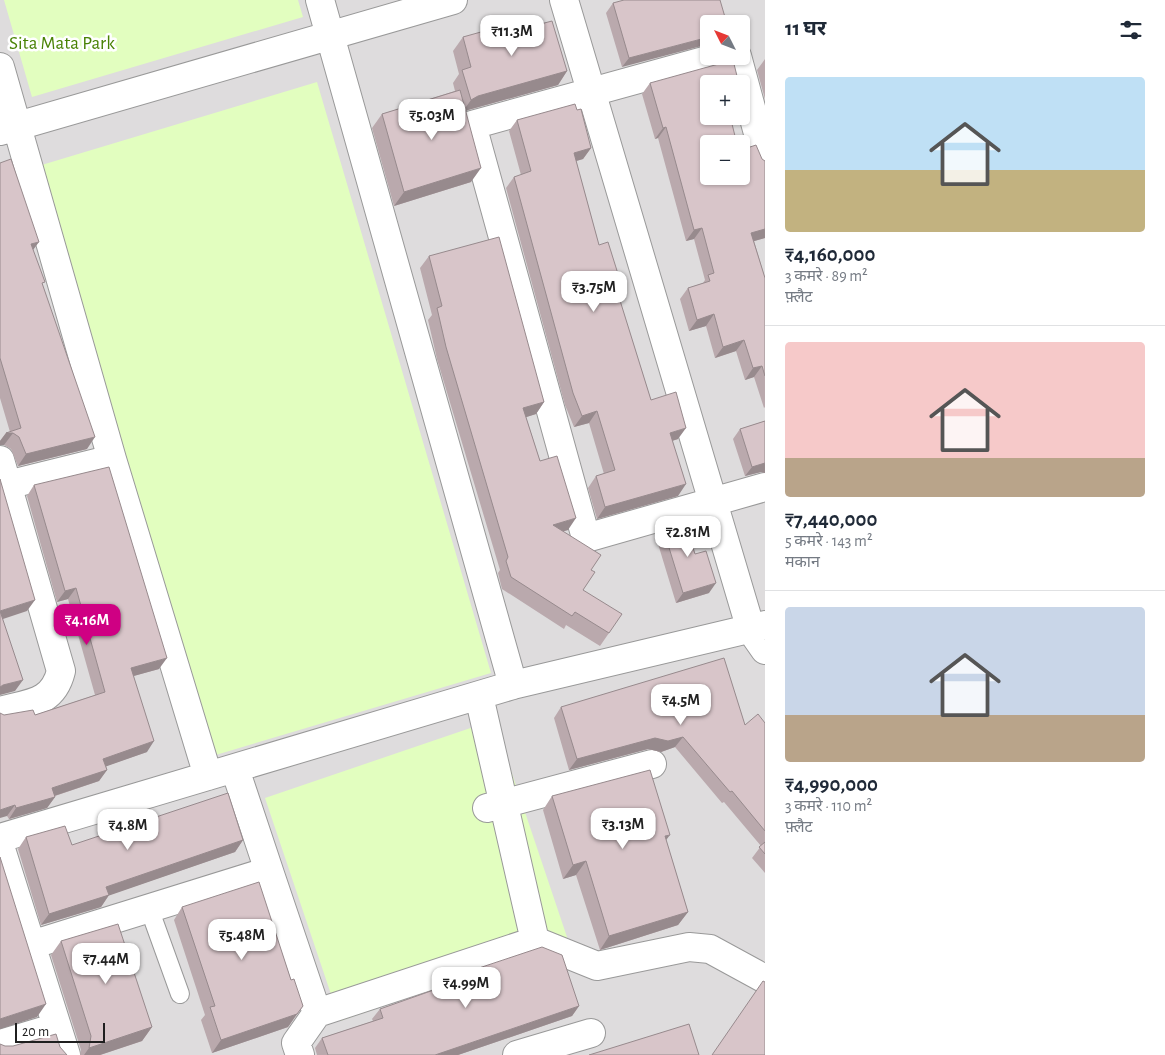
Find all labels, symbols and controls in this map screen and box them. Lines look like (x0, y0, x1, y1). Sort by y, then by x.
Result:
pin: ₹11.3M (471, 15, 553, 57)
north arrow (700, 15, 750, 65)
map controls (700, 15, 750, 185)
icon: filters (1117, 16, 1145, 44)
text: 11 घर (785, 18, 826, 39)
text: ₹11.3M (491, 23, 533, 39)
park label: Sita Mata Park (9, 34, 115, 53)
button: + (700, 75, 750, 125)
pin: ₹5.03M (391, 98, 473, 141)
text: ₹5.03M (409, 107, 455, 123)
icon: home (920, 109, 1010, 199)
button: − (700, 135, 750, 185)
text: ₹4,160,000 (785, 244, 875, 265)
text: 3 कमरे · 89 m² (785, 268, 868, 284)
pin: ₹3.75M (553, 270, 635, 313)
text: ₹3.75M (572, 279, 616, 295)
text: फ़्लैट (785, 289, 813, 305)
icon: home (920, 375, 1010, 465)
text: ₹7,440,000 (785, 509, 877, 530)
pin: ₹2.81M (647, 516, 729, 558)
text: ₹2.81M (666, 524, 710, 540)
text: 5 कमरे · 143 m² (785, 533, 873, 549)
text: मकान (785, 554, 820, 570)
pin: ₹4.16M (46, 604, 128, 646)
text: ₹4.16M (65, 612, 109, 628)
icon: home (920, 640, 1010, 730)
pin: ₹4.5M (646, 684, 716, 726)
text: ₹4.5M (662, 692, 700, 708)
text: ₹4,990,000 (785, 774, 878, 795)
text: 3 कमरे · 110 m² (785, 798, 872, 814)
pin: ₹4.8M (93, 808, 163, 851)
pin: ₹3.13M (582, 808, 664, 850)
text: ₹3.13M (602, 816, 644, 832)
text: ₹4.8M (108, 817, 148, 833)
text: फ़्लैट (785, 819, 813, 835)
pin: ₹5.48M (201, 918, 283, 961)
text: ₹5.48M (219, 927, 265, 943)
pin: ₹7.44M (65, 942, 147, 985)
text: ₹7.44M (83, 951, 129, 967)
pin: ₹4.99M (425, 966, 507, 1009)
text: ₹4.99M (443, 975, 489, 991)
scale bar (15, 1020, 105, 1043)
text: 20 m (22, 1025, 49, 1039)

